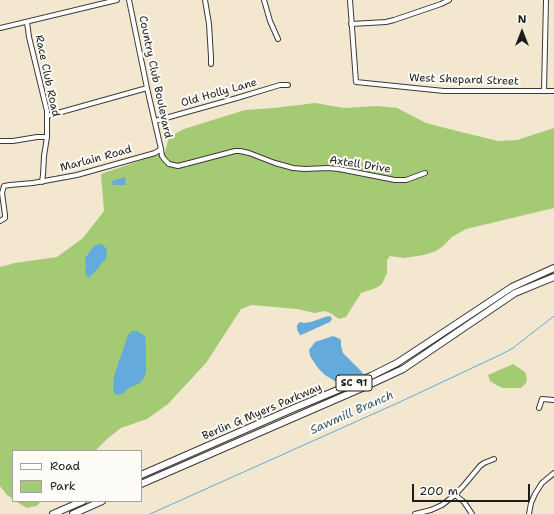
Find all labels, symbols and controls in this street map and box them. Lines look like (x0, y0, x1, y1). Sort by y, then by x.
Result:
north arrow (502, 12, 542, 52)
text: N (518, 12, 526, 27)
street label: Country Club Boulevard (136, 15, 174, 139)
street label: Race Club Road (32, 34, 62, 118)
street label: West Shepard Street (409, 71, 519, 89)
street label: Old Holly Lane (179, 76, 259, 110)
street label: Marlain Road (59, 143, 133, 175)
street label: Axtell Drive (328, 154, 392, 176)
road number: SC 91 (336, 375, 372, 391)
street label: Berlin G Myers Parkway (200, 381, 324, 443)
water label: Sawmill Branch (308, 388, 396, 438)
legend (12, 450, 142, 502)
text: Road (50, 458, 80, 474)
scale bar (414, 476, 532, 502)
text: Park (50, 478, 76, 494)
text: 200 m (419, 483, 458, 499)

